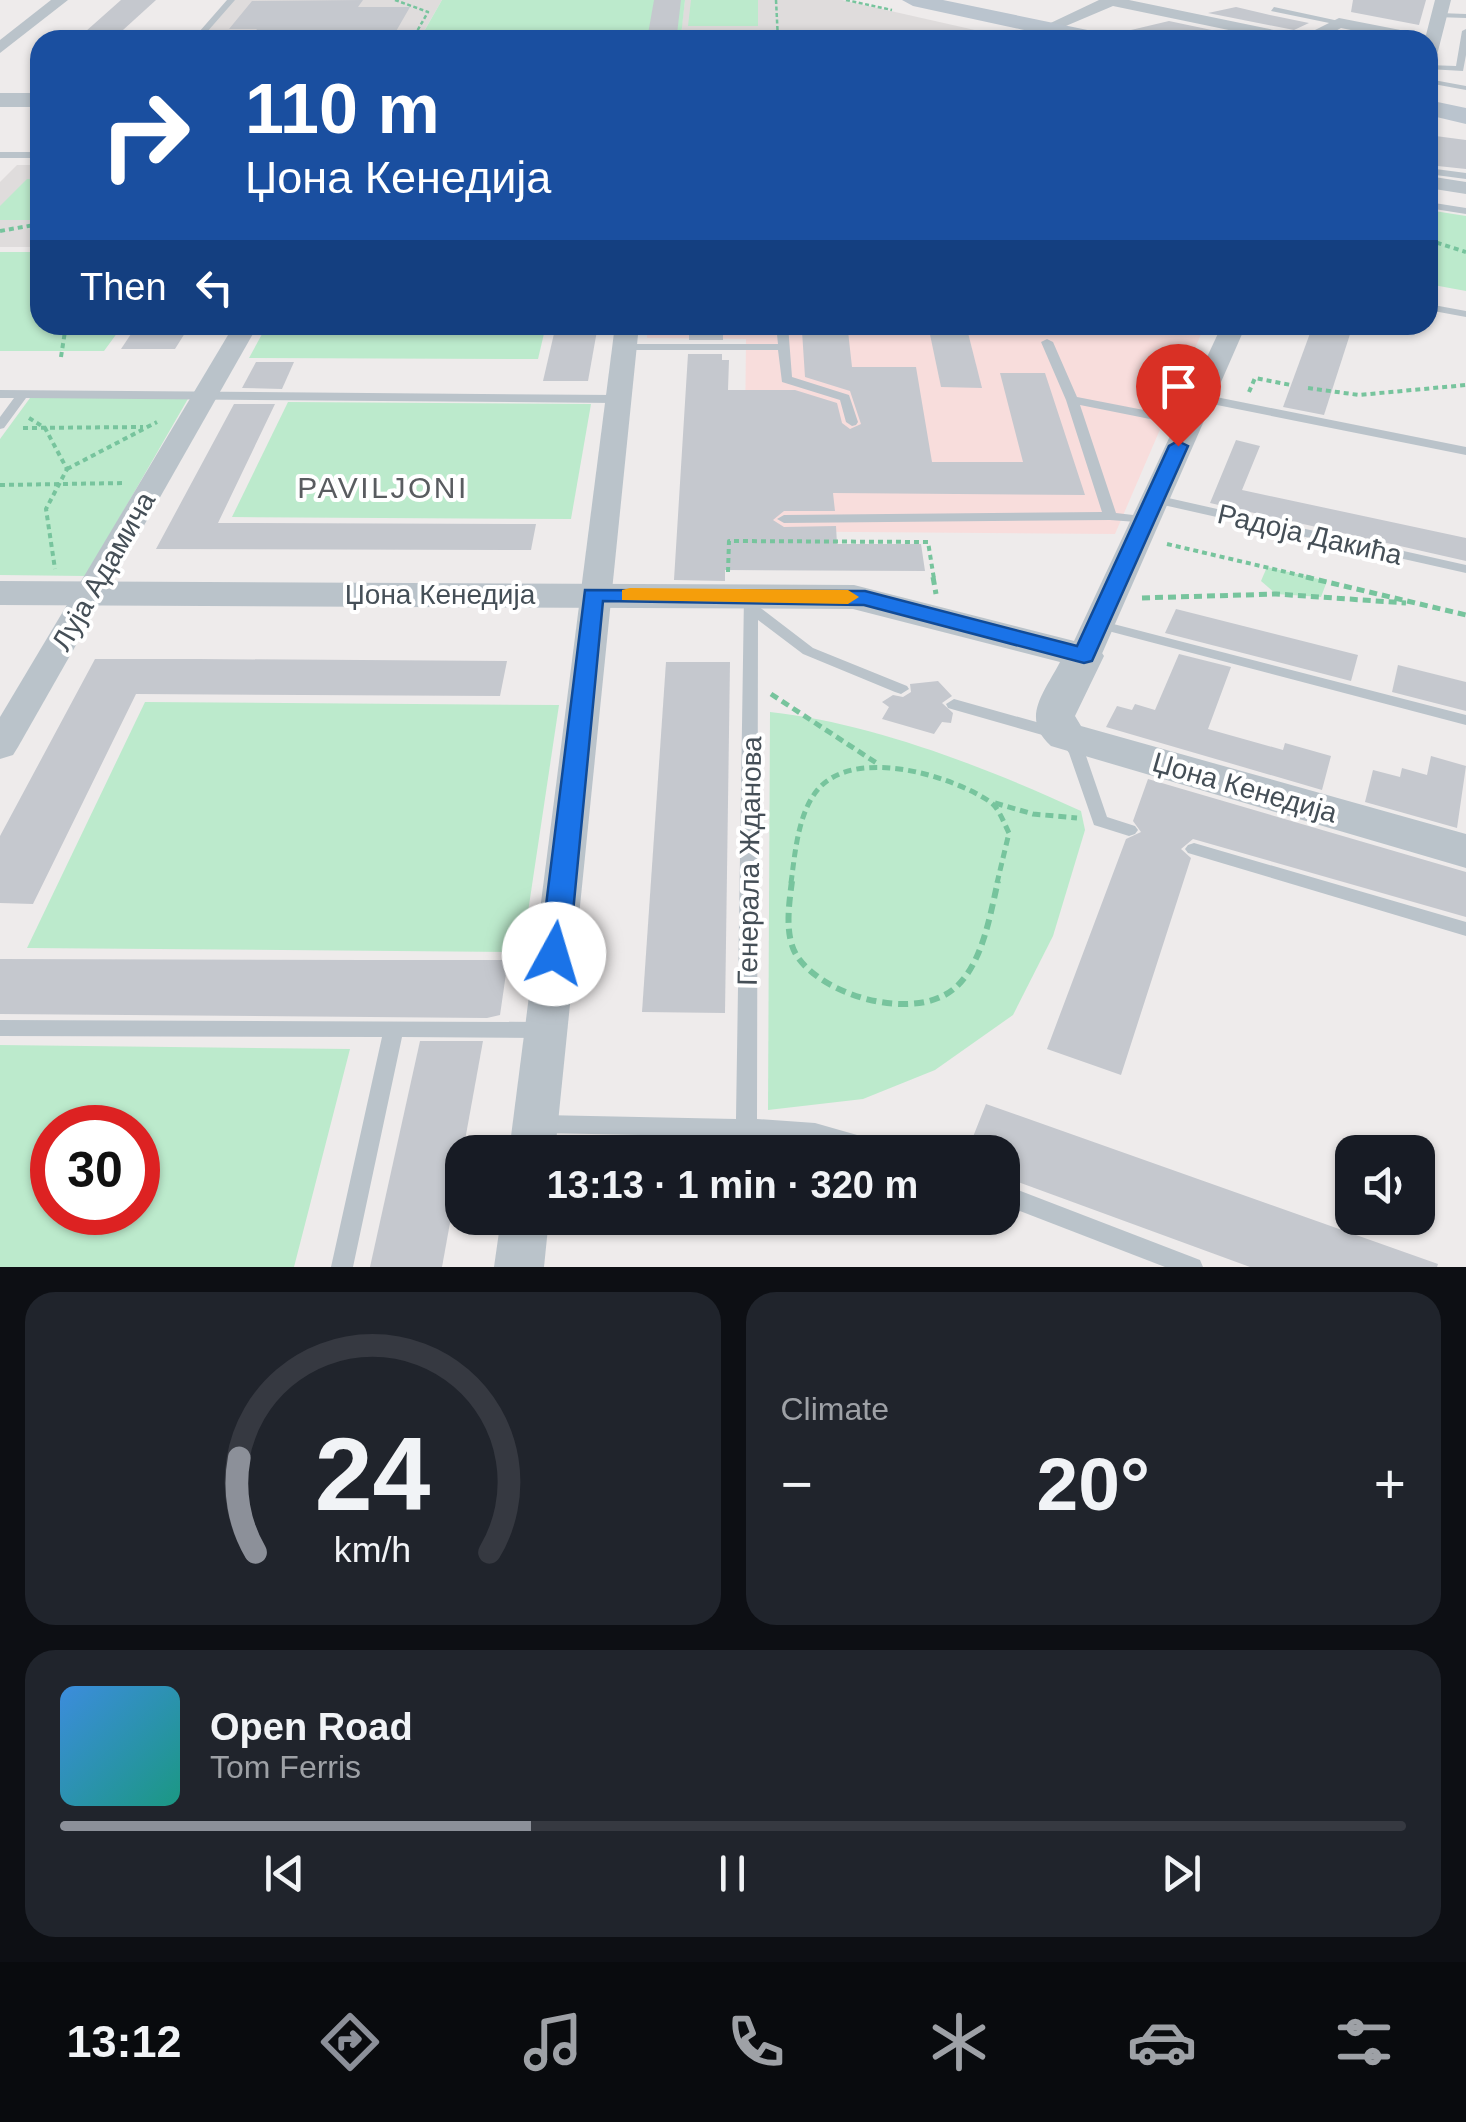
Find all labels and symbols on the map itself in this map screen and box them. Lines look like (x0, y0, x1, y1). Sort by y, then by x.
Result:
pin (1136, 344, 1221, 447)
district label: PAVILJONI (297, 471, 469, 504)
street label: Луја Адамича (46, 486, 162, 656)
street label: Радоја Дакића (1215, 498, 1406, 571)
street label: Џона Кенедија (345, 579, 536, 610)
street label: Генерала Жданова (732, 736, 767, 986)
street label: Џона Кенедија (1149, 746, 1341, 829)
position arrow (502, 902, 606, 1006)
speed limit sign: 30 (30, 1105, 160, 1235)

